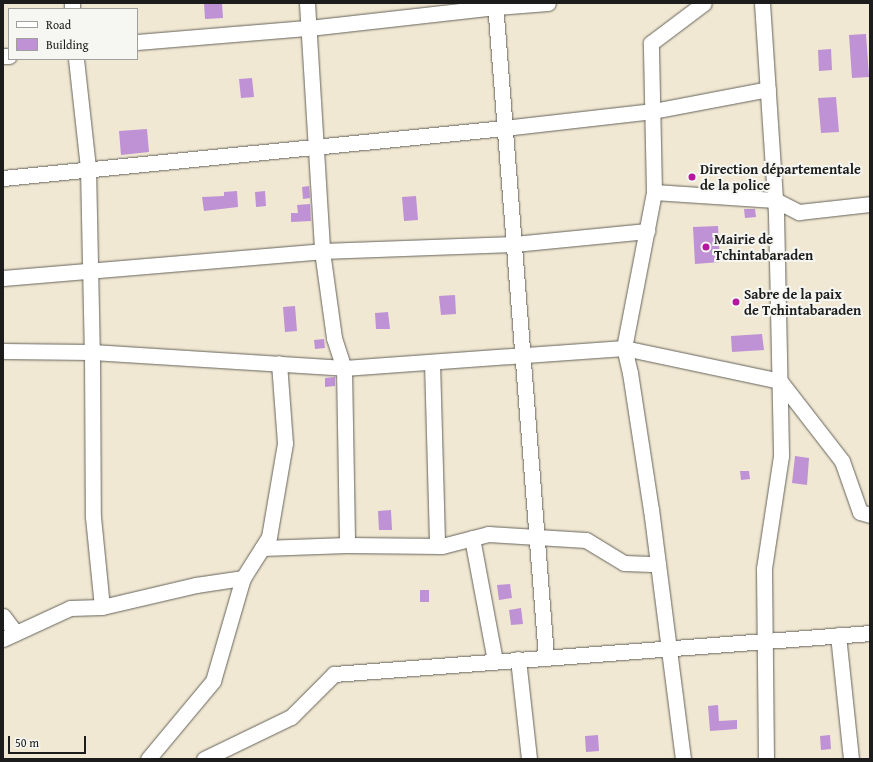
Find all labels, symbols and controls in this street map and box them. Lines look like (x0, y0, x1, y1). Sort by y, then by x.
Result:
legend (8, 8, 138, 60)
text: Road (46, 16, 71, 33)
text: Building (46, 36, 89, 53)
place label: Direction départementale de la police (700, 161, 861, 194)
marker: Direction départementale de la police (687, 172, 697, 182)
place label: Mairie de Tchintabaraden (714, 231, 813, 264)
marker: Mairie de Tchintabaraden (701, 242, 711, 252)
place label: Sabre de la paix de Tchintabaraden (744, 286, 861, 318)
marker: Sabre de la paix de Tchintabaraden (731, 297, 741, 307)
scale bar (10, 728, 88, 754)
text: 50 m (15, 734, 39, 751)

